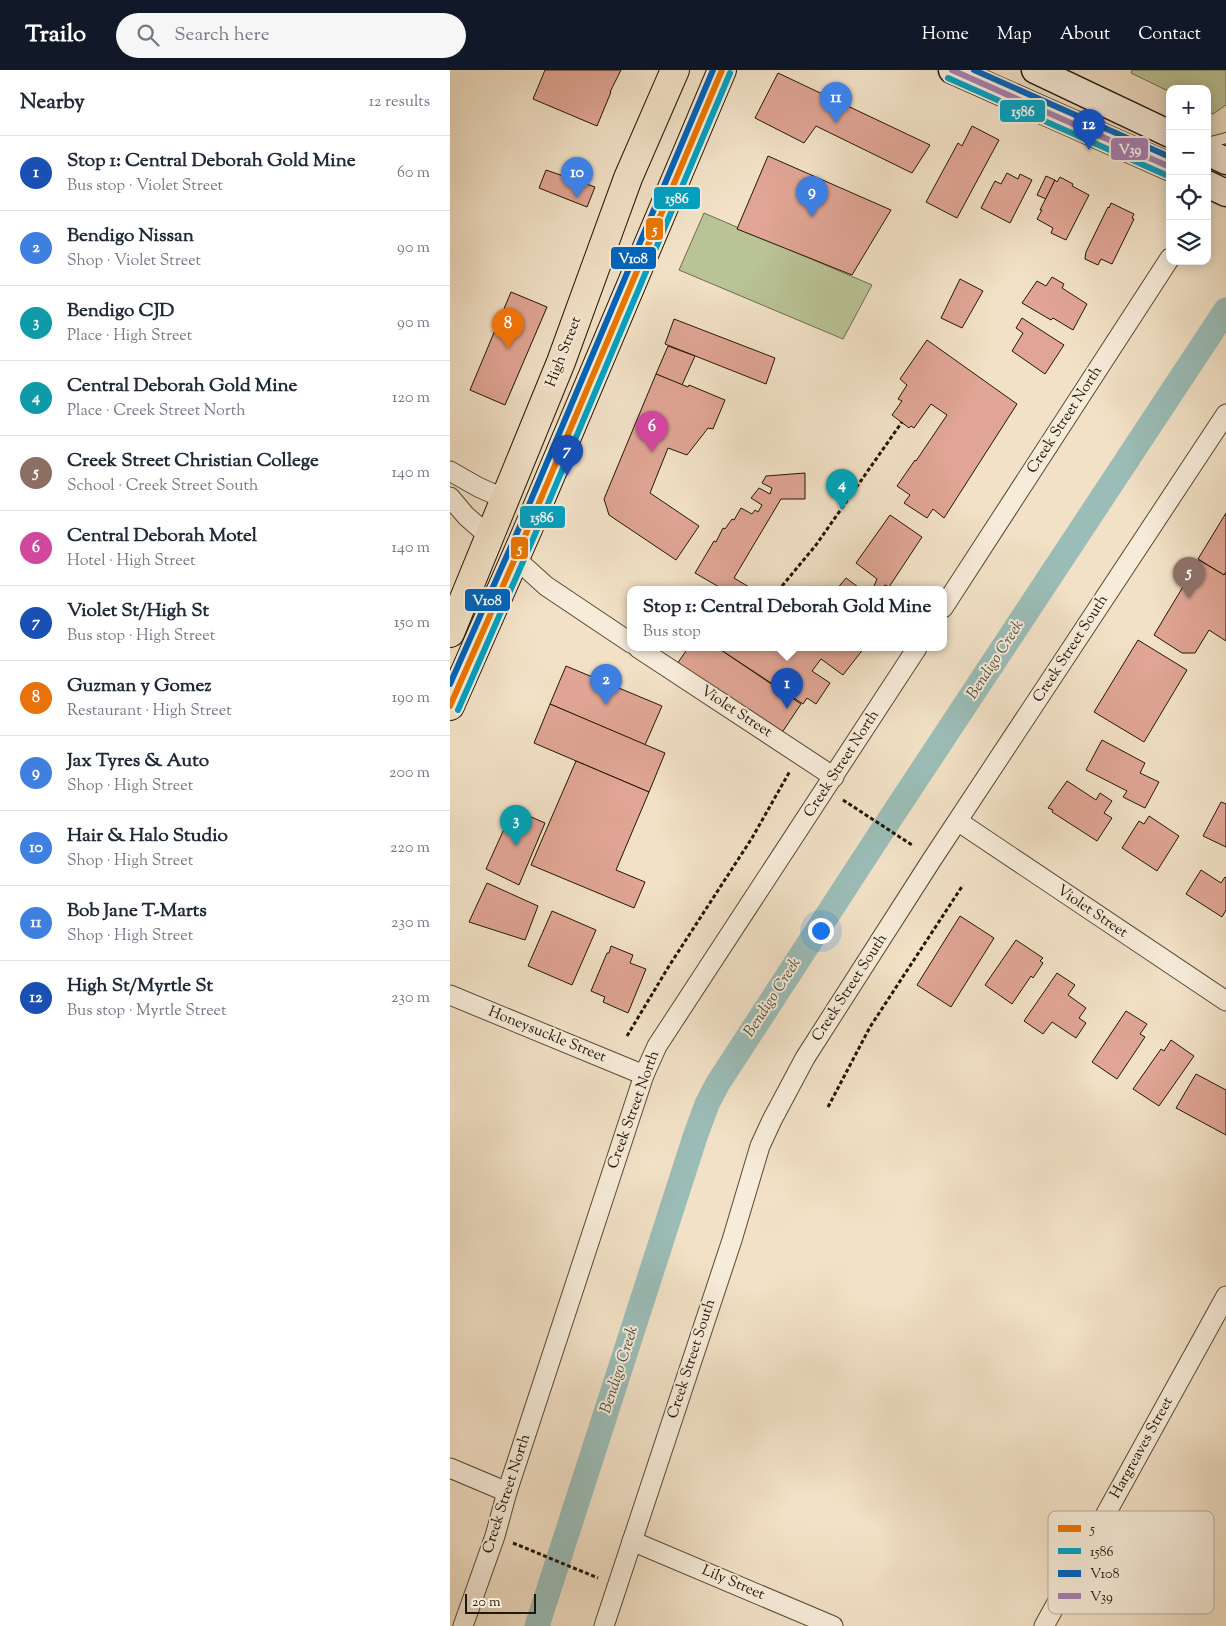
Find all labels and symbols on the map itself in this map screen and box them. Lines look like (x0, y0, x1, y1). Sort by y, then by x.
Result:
pin: 11 (820, 82, 852, 123)
line badge: 1586 (999, 99, 1046, 123)
text: 1586 (1011, 103, 1035, 123)
pin: 12 (1073, 109, 1105, 150)
line badge: V39 (1110, 137, 1149, 161)
text: V39 (1119, 141, 1142, 161)
pin: 10 (561, 157, 593, 198)
pin: 9 (796, 176, 828, 217)
line badge: 1586 (653, 186, 701, 210)
text: 1586 (665, 190, 689, 210)
line badge: 5 (645, 217, 664, 241)
text: 5 (652, 221, 658, 241)
line badge: V108 (610, 246, 657, 270)
text: V108 (618, 250, 648, 270)
pin: 8 (492, 308, 524, 349)
street label: High Street (541, 314, 587, 390)
street label: Creek Street North (1022, 362, 1108, 478)
pin: 6 (636, 411, 668, 452)
pin: 7 (551, 435, 583, 476)
pin: 4 (826, 469, 858, 510)
line badge: 1586 (519, 505, 566, 529)
text: 1586 (530, 509, 554, 529)
line badge: 5 (510, 536, 529, 560)
text: 5 (517, 540, 523, 560)
pin: 5 (1173, 557, 1205, 598)
line badge: V108 (464, 588, 511, 612)
street label: Creek Street South (1028, 591, 1114, 707)
text: V108 (472, 592, 502, 612)
water label: Bendigo Creek (962, 616, 1030, 704)
pin: 2 (590, 664, 622, 705)
pin: 1 (771, 668, 803, 709)
street label: Violet Street (696, 681, 776, 743)
street label: Creek Street North (799, 706, 885, 822)
pin: 3 (500, 805, 532, 846)
street label: Violet Street (1052, 880, 1132, 944)
your location (808, 918, 834, 944)
street label: Creek Street South (807, 930, 893, 1046)
water label: Bendigo Creek (739, 954, 807, 1042)
street label: Honeysuckle Street (485, 1002, 609, 1068)
street label: Creek Street North (603, 1048, 665, 1172)
street label: Creek Street South (663, 1296, 721, 1421)
water label: Bendigo Creek (595, 1323, 645, 1417)
street label: Hargreaves Street (1105, 1393, 1179, 1503)
street label: Creek Street North (478, 1431, 536, 1556)
legend (1048, 1511, 1214, 1614)
text: 5 (1089, 1520, 1095, 1540)
text: 1586 (1090, 1543, 1114, 1563)
street label: Lily Street (698, 1560, 768, 1606)
text: V108 (1090, 1565, 1120, 1585)
text: V39 (1090, 1588, 1113, 1608)
scale bar (465, 1591, 536, 1614)

